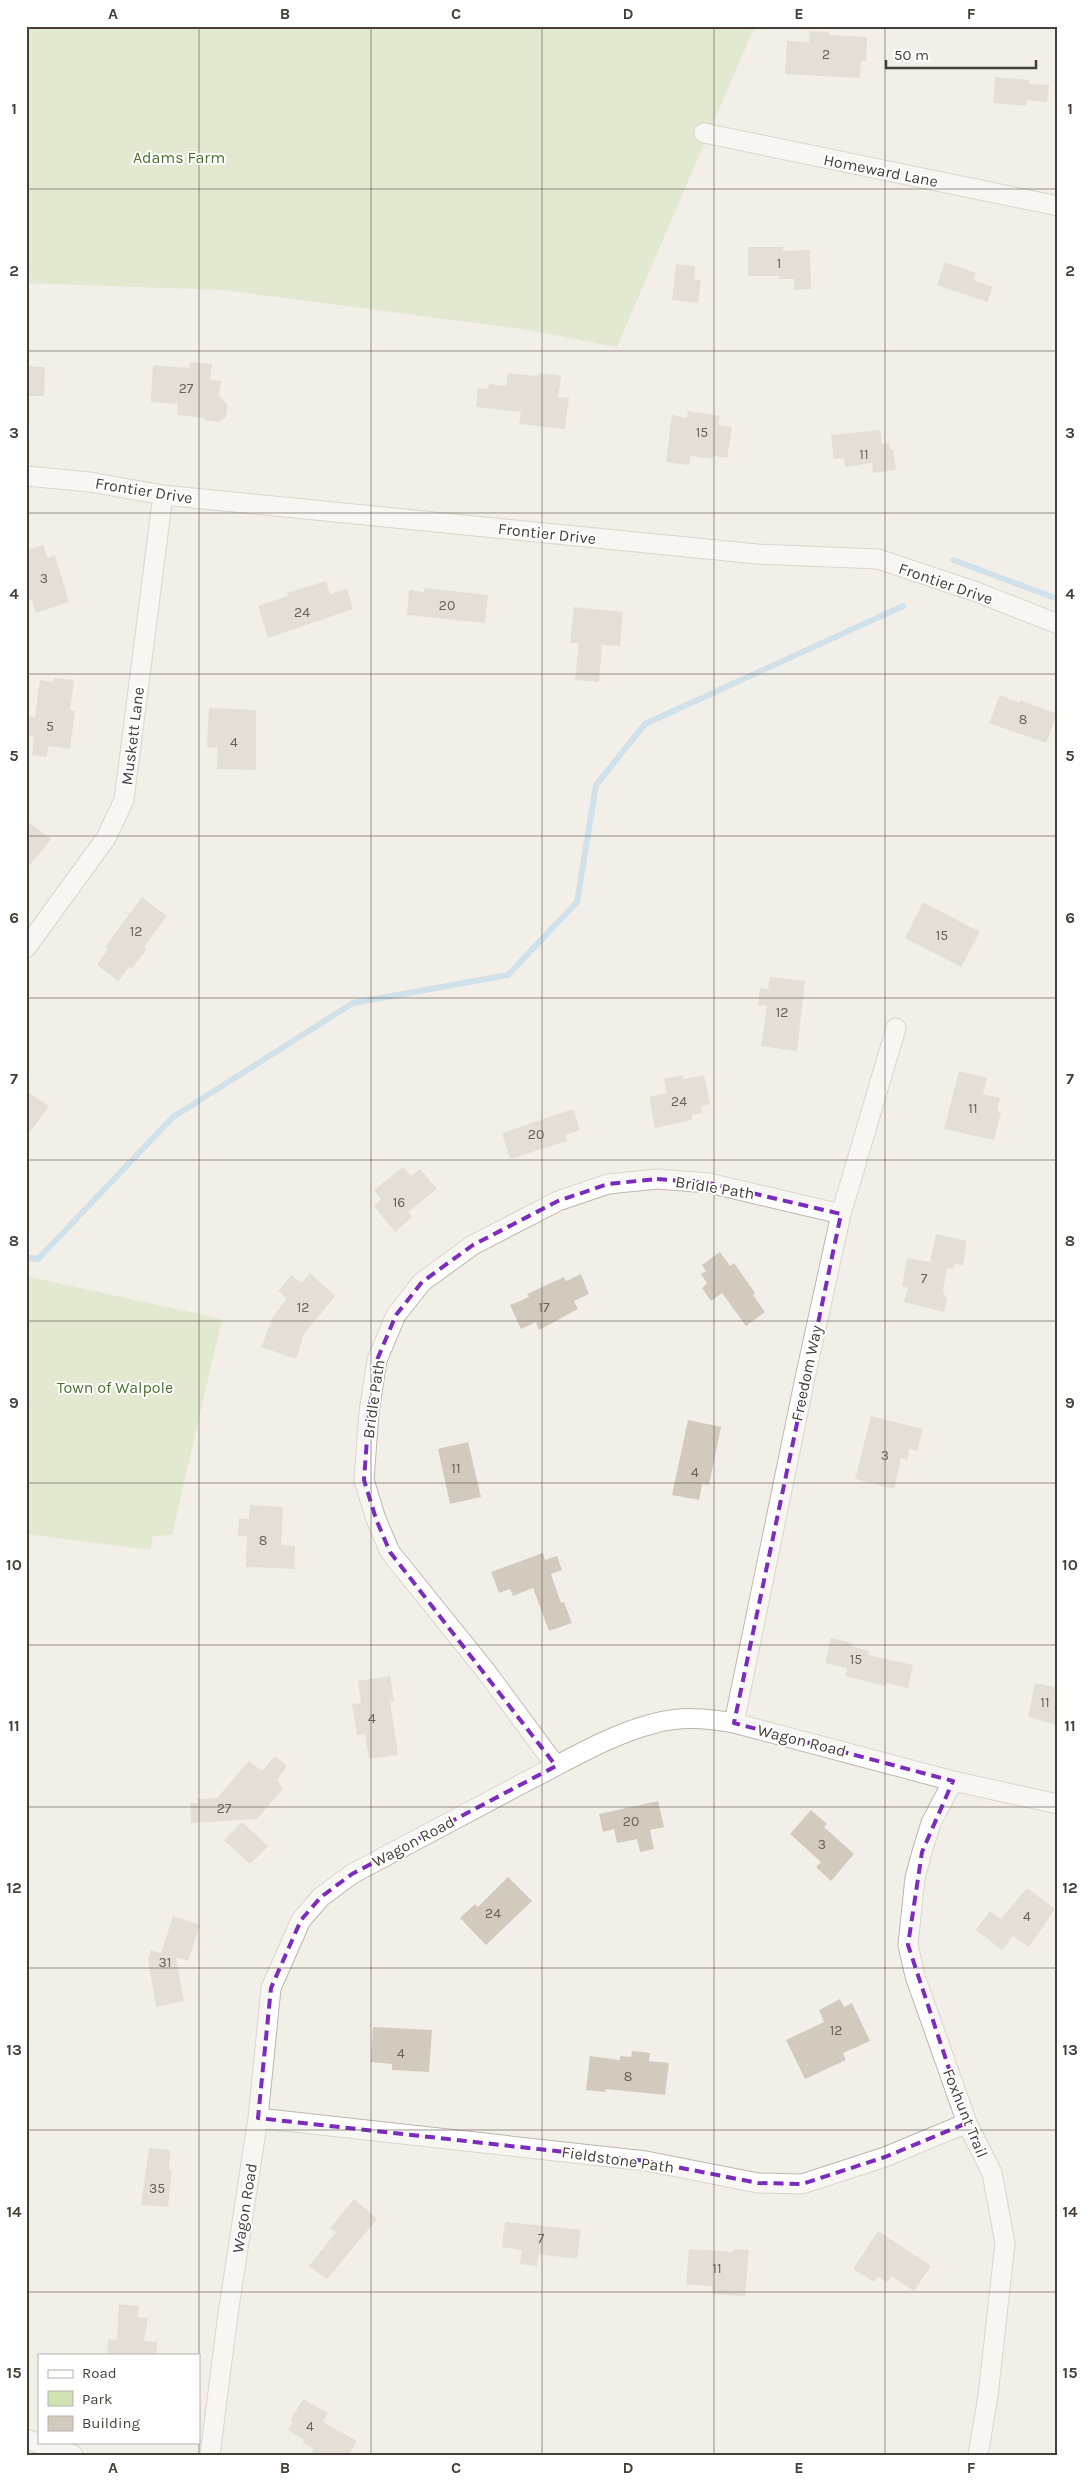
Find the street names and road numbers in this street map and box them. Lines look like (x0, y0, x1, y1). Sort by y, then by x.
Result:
street label: Homeward Lane (822, 150, 940, 191)
street label: Frontier Drive (94, 473, 194, 508)
street label: Frontier Drive (497, 519, 597, 548)
street label: Frontier Drive (896, 558, 996, 608)
street label: Muskett Lane (117, 686, 148, 786)
street label: Bridle Path (674, 1172, 756, 1203)
street label: Freedom Way (787, 1323, 826, 1423)
street label: Bridle Path (359, 1358, 388, 1440)
street label: Wagon Road (756, 1720, 848, 1761)
street label: Wagon Road (369, 1812, 458, 1871)
street label: Foxhunt Trail (939, 2066, 992, 2160)
street label: Fieldstone Path (560, 2142, 675, 2177)
street label: Wagon Road (228, 2162, 261, 2254)

